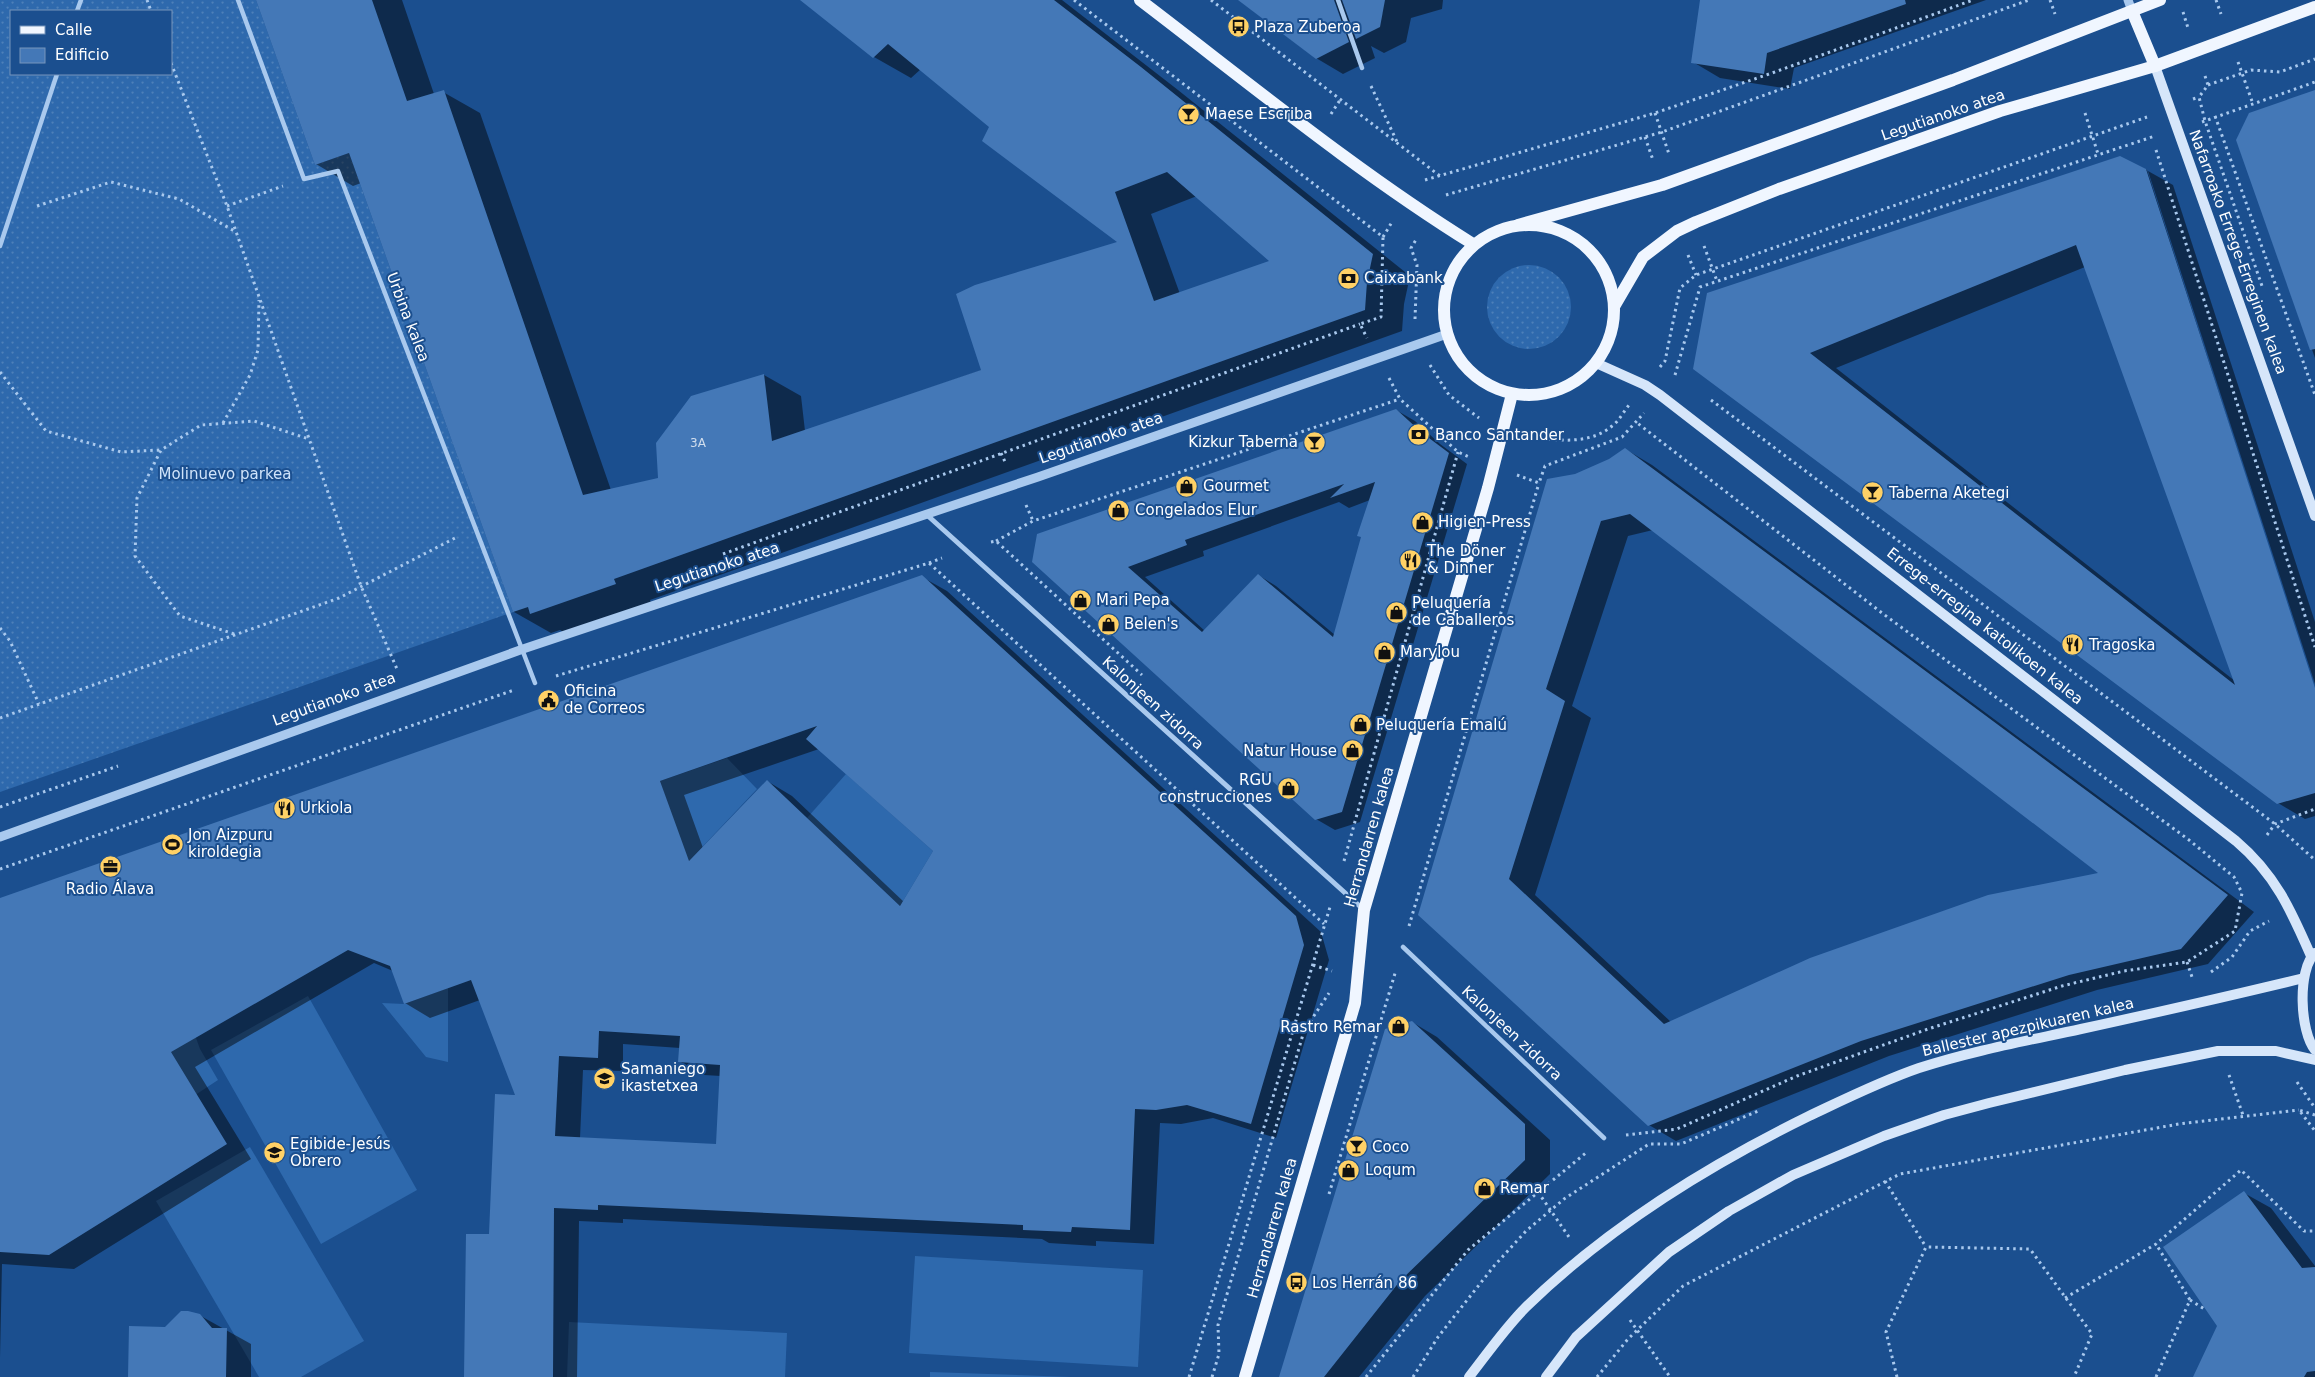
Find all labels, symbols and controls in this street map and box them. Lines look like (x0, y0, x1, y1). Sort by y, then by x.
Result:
legend (10, 10, 172, 75)
bus stop icon: Plaza Zuberoa (1226, 15, 1250, 39)
place label: Plaza Zuberoa (1254, 18, 1361, 36)
text: Calle (55, 21, 92, 39)
text: Edificio (55, 46, 109, 64)
street label: Legutianoko atea (1879, 85, 2007, 145)
bar icon: Maese Escriba (1177, 102, 1201, 126)
place label: Maese Escriba (1205, 105, 1313, 123)
street label: Nafarroako Errege-Erreginen kalea (2185, 127, 2291, 377)
bank icon: Caixabank (1336, 266, 1360, 290)
place label: Caixabank (1364, 269, 1443, 287)
street label: Urbina kalea (383, 270, 433, 364)
street label: Legutianoko atea (1037, 408, 1165, 468)
bank icon: Banco Santander (1407, 423, 1431, 447)
place label: Banco Santander (1435, 426, 1565, 444)
bar icon: Kizkur Taberna (1302, 430, 1326, 454)
place label: Kizkur Taberna (1188, 433, 1298, 451)
house number: 3A (690, 436, 707, 450)
park label: Molinuevo parkea (159, 465, 291, 483)
shop icon: Gourmet (1175, 474, 1199, 498)
place label: Gourmet (1203, 477, 1269, 495)
bar icon: Taberna Aketegi (1861, 481, 1885, 505)
place label: Taberna Aketegi (1888, 484, 2009, 502)
shop icon: Congelados Elur (1107, 498, 1131, 522)
place label: Congelados Elur (1135, 501, 1258, 519)
shop icon: Higien-Press (1410, 510, 1434, 534)
place label: Higien-Press (1438, 513, 1531, 531)
street label: Legutianoko atea (652, 538, 782, 596)
place label: The Döner & Dinner (1426, 542, 1506, 577)
street label: Errege-erregina katolikoen kalea (1883, 544, 2087, 708)
restaurant icon: The Döner & Dinner (1399, 548, 1423, 572)
shop icon: Mari Pepa (1068, 588, 1092, 612)
place label: Mari Pepa (1096, 591, 1170, 609)
place label: Peluquería de Caballeros (1412, 594, 1514, 629)
shop icon: Peluquería de Caballeros (1384, 600, 1408, 624)
shop icon: Belen's (1096, 612, 1120, 636)
place label: Belen's (1124, 615, 1179, 633)
restaurant icon: Tragoska (2061, 633, 2085, 657)
place label: Tragoska (2088, 636, 2155, 654)
shop icon: Marylou (1372, 640, 1396, 664)
place label: Marylou (1400, 643, 1460, 661)
street label: Kalonjeen zidorra (1098, 653, 1208, 753)
street label: Legutianoko atea (270, 668, 398, 730)
place label: Oficina de Correos (564, 682, 645, 717)
public building icon: Oficina de Correos (536, 688, 560, 712)
shop icon: Peluquería Emalú (1348, 713, 1372, 737)
place label: Peluquería Emalú (1376, 716, 1507, 734)
shop icon: Natur House (1341, 739, 1365, 763)
place label: Natur House (1243, 742, 1337, 760)
street label: Herrandarren kalea (1340, 765, 1398, 909)
place label: RGU construcciones (1159, 771, 1272, 806)
shop icon: RGU construcciones (1276, 777, 1300, 801)
restaurant icon: Urkiola (272, 796, 296, 820)
place label: Urkiola (300, 799, 353, 817)
place label: Jon Aizpuru kiroldegia (187, 826, 273, 861)
sports icon: Jon Aizpuru kiroldegia (160, 832, 184, 856)
office icon: Radio Álava (98, 854, 122, 878)
place label: Radio Álava (66, 879, 154, 898)
street label: Kalonjeen zidorra (1458, 982, 1566, 1084)
street label: Ballester apezpikuaren kalea (1920, 994, 2136, 1060)
shop icon: Rastro Remar (1386, 1015, 1410, 1039)
place label: Rastro Remar (1280, 1018, 1383, 1036)
place label: Samaniego ikastetxea (621, 1060, 705, 1095)
school or university icon: Samaniego ikastetxea (593, 1066, 617, 1090)
place label: Egibide-Jesús Obrero (290, 1135, 391, 1170)
bar icon: Coco (1344, 1135, 1368, 1159)
place label: Coco (1372, 1138, 1409, 1156)
school or university icon: Egibide-Jesús Obrero (262, 1141, 286, 1165)
street label: Herrandarren kalea (1243, 1156, 1301, 1300)
shop icon: Loqum (1337, 1158, 1361, 1182)
place label: Loqum (1365, 1161, 1416, 1179)
shop icon: Remar (1472, 1176, 1496, 1200)
place label: Remar (1500, 1179, 1550, 1197)
bus stop icon: Los Herrán 86 (1284, 1271, 1308, 1295)
place label: Los Herrán 86 (1312, 1274, 1417, 1292)

